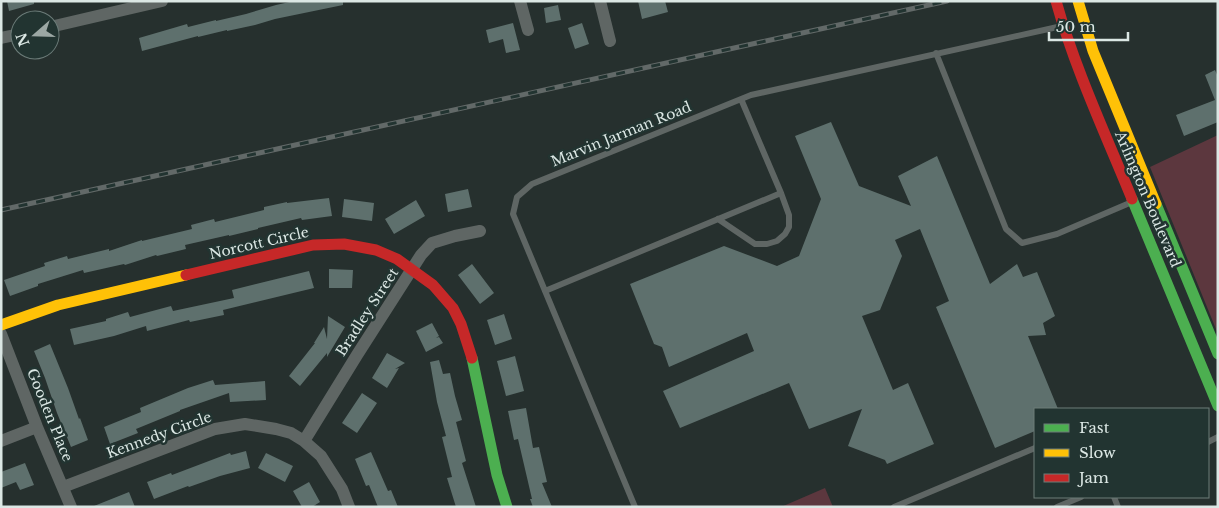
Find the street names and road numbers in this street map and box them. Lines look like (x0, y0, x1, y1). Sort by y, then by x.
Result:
street label: Marvin Jarman Road (548, 97, 694, 170)
street label: Arlington Boulevard (1111, 127, 1185, 271)
street label: Norcott Circle (207, 223, 311, 263)
street label: Bradley Street (332, 264, 403, 360)
street label: Gooden Place (23, 366, 77, 464)
street label: Kennedy Circle (104, 408, 214, 462)

